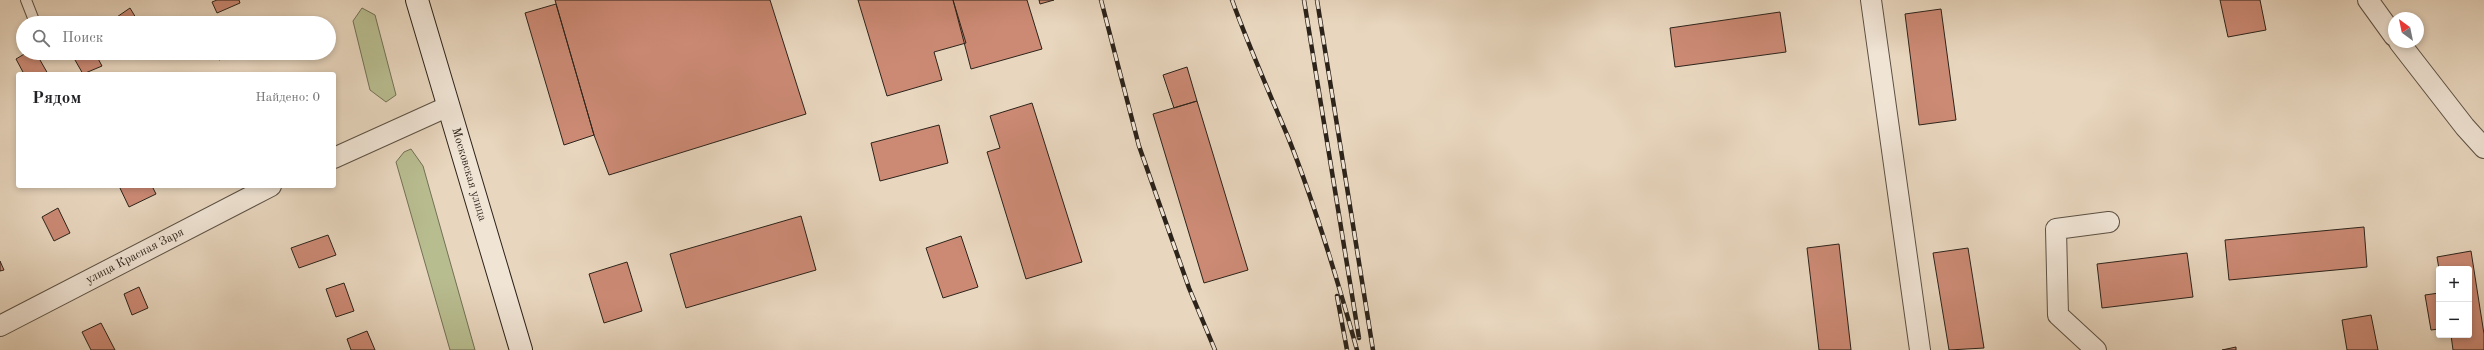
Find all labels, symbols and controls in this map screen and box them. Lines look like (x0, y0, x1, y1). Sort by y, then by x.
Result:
north arrow (2388, 12, 2424, 48)
search box (16, 16, 336, 60)
icon: search (30, 27, 52, 49)
text: Поиск (62, 31, 103, 46)
text: Рядом (32, 90, 81, 107)
text: Найдено: 0 (256, 91, 320, 104)
street label: Московская улица (449, 126, 488, 223)
street label: улица Красная Заря (84, 226, 186, 286)
map controls (2436, 266, 2472, 338)
button: + (2436, 266, 2472, 302)
button: − (2436, 302, 2472, 338)

